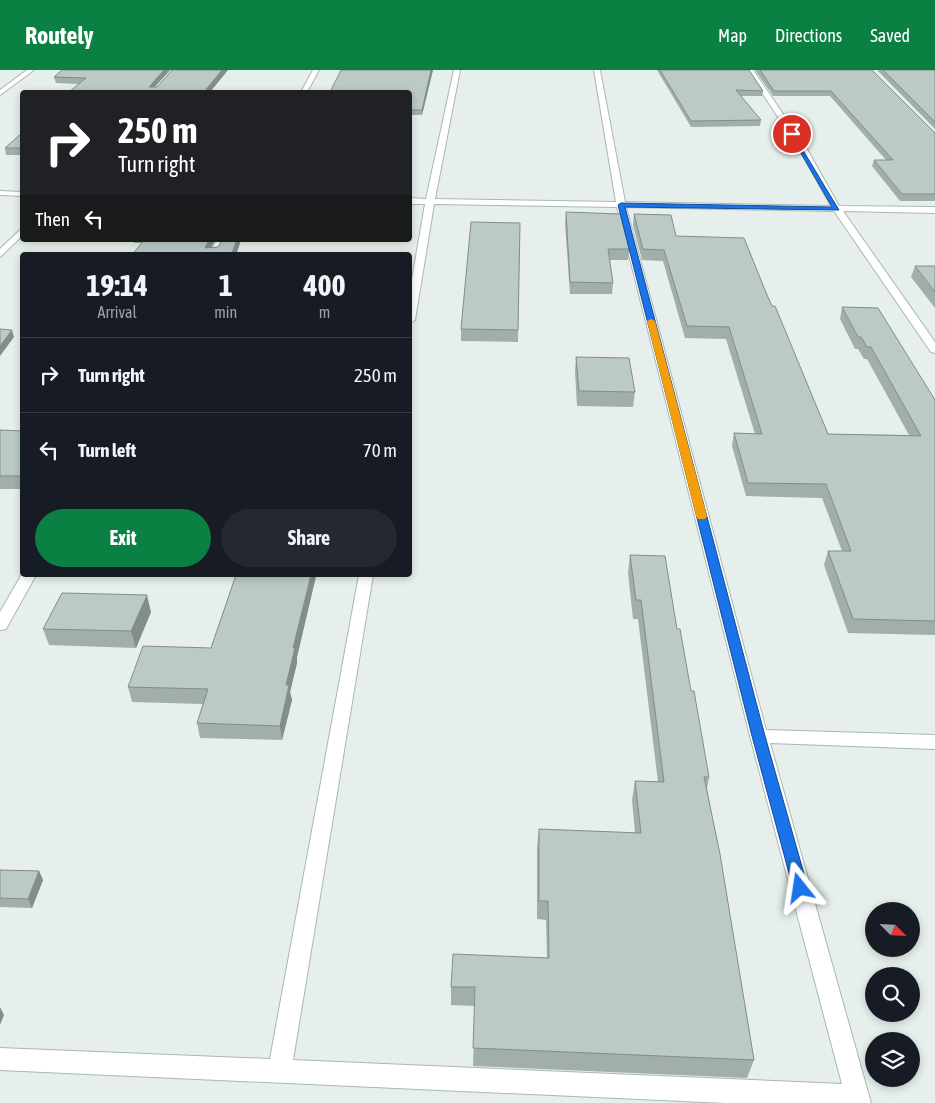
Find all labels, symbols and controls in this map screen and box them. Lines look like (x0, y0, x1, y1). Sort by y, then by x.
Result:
text: Routely (25, 22, 93, 49)
text: Map (718, 25, 747, 46)
text: Directions (775, 25, 842, 46)
text: Saved (870, 25, 910, 46)
icon: right (35, 110, 100, 175)
text: 250 m (118, 110, 197, 150)
pin (771, 113, 813, 155)
icon: arrive (778, 120, 806, 148)
text: Turn right (118, 151, 195, 177)
icon: left (80, 205, 108, 233)
text: Then (35, 208, 70, 230)
text: 19:14 (86, 268, 148, 302)
text: 1 (219, 268, 233, 302)
text: 400 (303, 268, 346, 302)
text: Arrival (98, 303, 137, 321)
text: min (214, 303, 237, 321)
text: m (319, 303, 330, 321)
icon: right (35, 361, 63, 389)
text: Turn right (78, 364, 145, 386)
text: 250 m (354, 364, 397, 386)
icon: left (35, 436, 63, 464)
text: Turn left (78, 439, 136, 461)
text: 70 m (363, 439, 397, 461)
button: Exit (35, 509, 211, 567)
button: Share (221, 509, 397, 567)
position arrow (773, 861, 825, 913)
north arrow (865, 902, 920, 958)
map controls (865, 902, 920, 1087)
button: search (865, 967, 920, 1022)
button: layers (865, 1032, 920, 1087)

